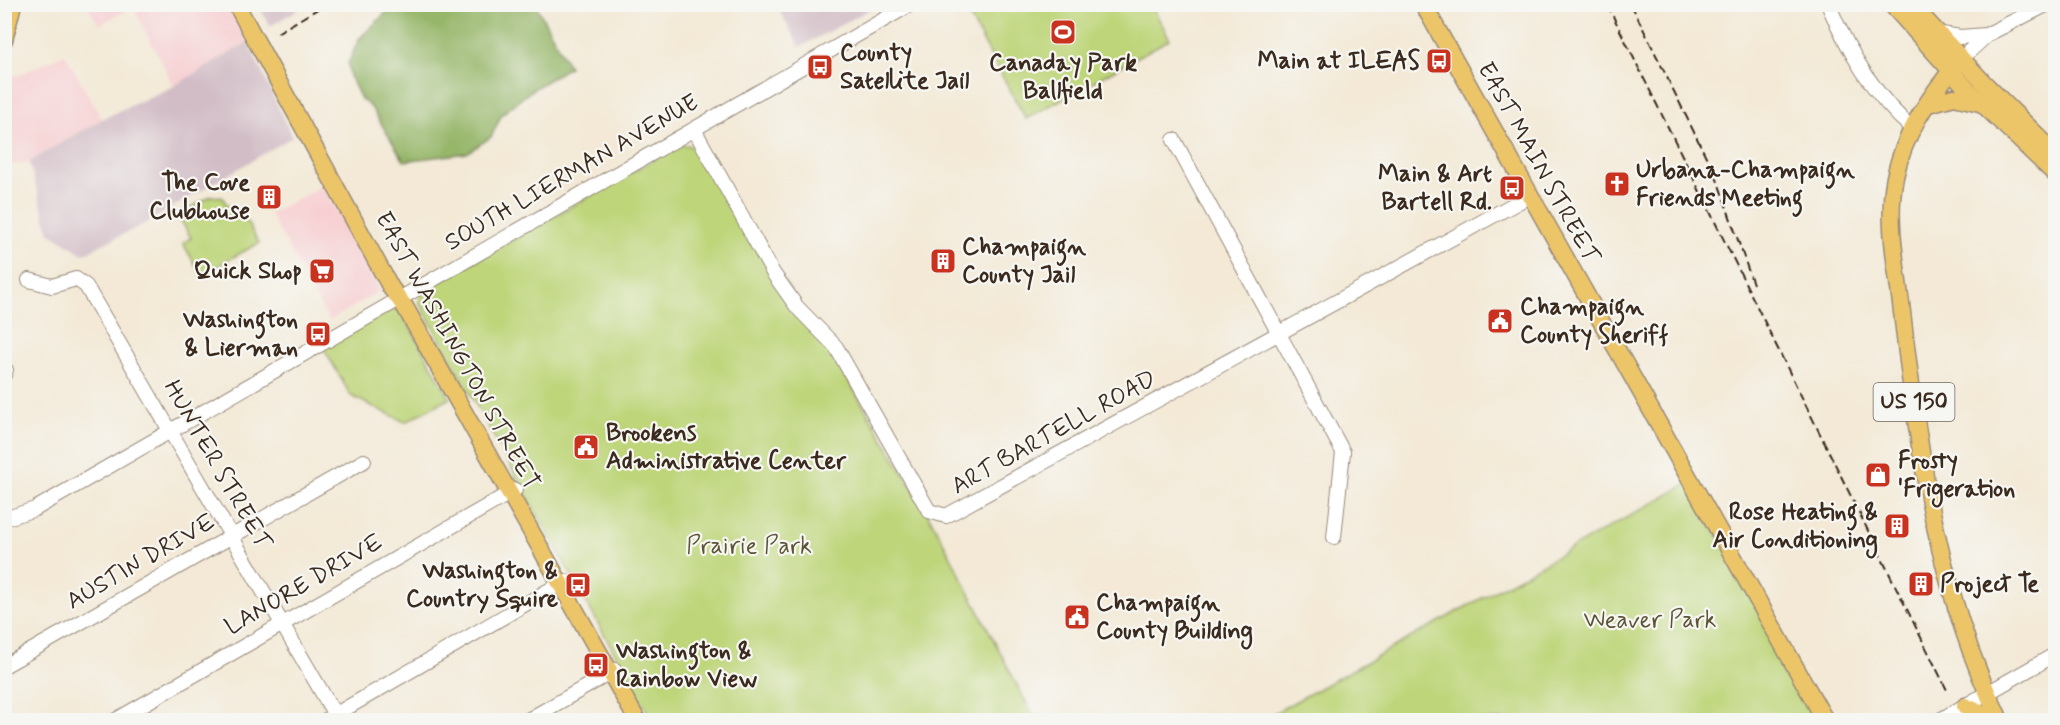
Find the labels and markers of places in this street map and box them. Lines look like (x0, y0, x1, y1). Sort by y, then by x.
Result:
sports icon: Canaday Park Ballfield (1048, 17, 1078, 47)
place label: County Satellite Jail (840, 38, 969, 97)
place label: Main at ILEAS (1257, 46, 1421, 77)
bus stop icon: Main at ILEAS (1424, 46, 1454, 76)
place label: Canaday Park Ballfield (989, 48, 1137, 107)
bus stop icon: County Satellite Jail (805, 52, 835, 82)
place label: Urbana-Champaign Friends Meeting (1636, 155, 1855, 217)
place label: Main & Art Bartell Rd. (1378, 159, 1492, 218)
place label: The Cove Clubhouse (149, 168, 250, 227)
church icon: Urbana-Champaign Friends Meeting (1602, 169, 1632, 199)
bus stop icon: Main & Art Bartell Rd. (1497, 173, 1527, 203)
building icon: The Cove Clubhouse (254, 182, 284, 212)
place label: Champaign County Jail (962, 232, 1086, 291)
building icon: Champaign County Jail (928, 246, 958, 276)
place label: Quick Shop (194, 256, 302, 287)
supermarket icon: Quick Shop (307, 256, 337, 286)
place label: Champaign County Sheriff (1520, 292, 1668, 351)
place label: Washington & Lierman (182, 305, 298, 364)
public building icon: Champaign County Sheriff (1485, 306, 1515, 336)
bus stop icon: Washington & Lierman (303, 319, 333, 349)
place label: Brookens Administrative Center (606, 418, 847, 477)
public building icon: Brookens Administrative Center (571, 432, 601, 462)
place label: Frosty 'Frigeration (1898, 446, 2015, 508)
shop icon: Frosty 'Frigeration (1863, 460, 1893, 490)
place label: Rose Heating & Air Conditioning (1712, 497, 1878, 559)
building icon: Rose Heating & Air Conditioning (1882, 511, 1912, 541)
place label: Washington & Country Squire (406, 556, 559, 615)
building icon: Project Te (1906, 569, 1936, 599)
place label: Project Te (1940, 569, 2039, 600)
bus stop icon: Washington & Country Squire (563, 570, 593, 600)
place label: Champaign County Building (1096, 588, 1253, 650)
public building icon: Champaign County Building (1062, 602, 1092, 632)
place label: Washington & Rainbow View (615, 636, 757, 695)
bus stop icon: Washington & Rainbow View (581, 650, 611, 680)

